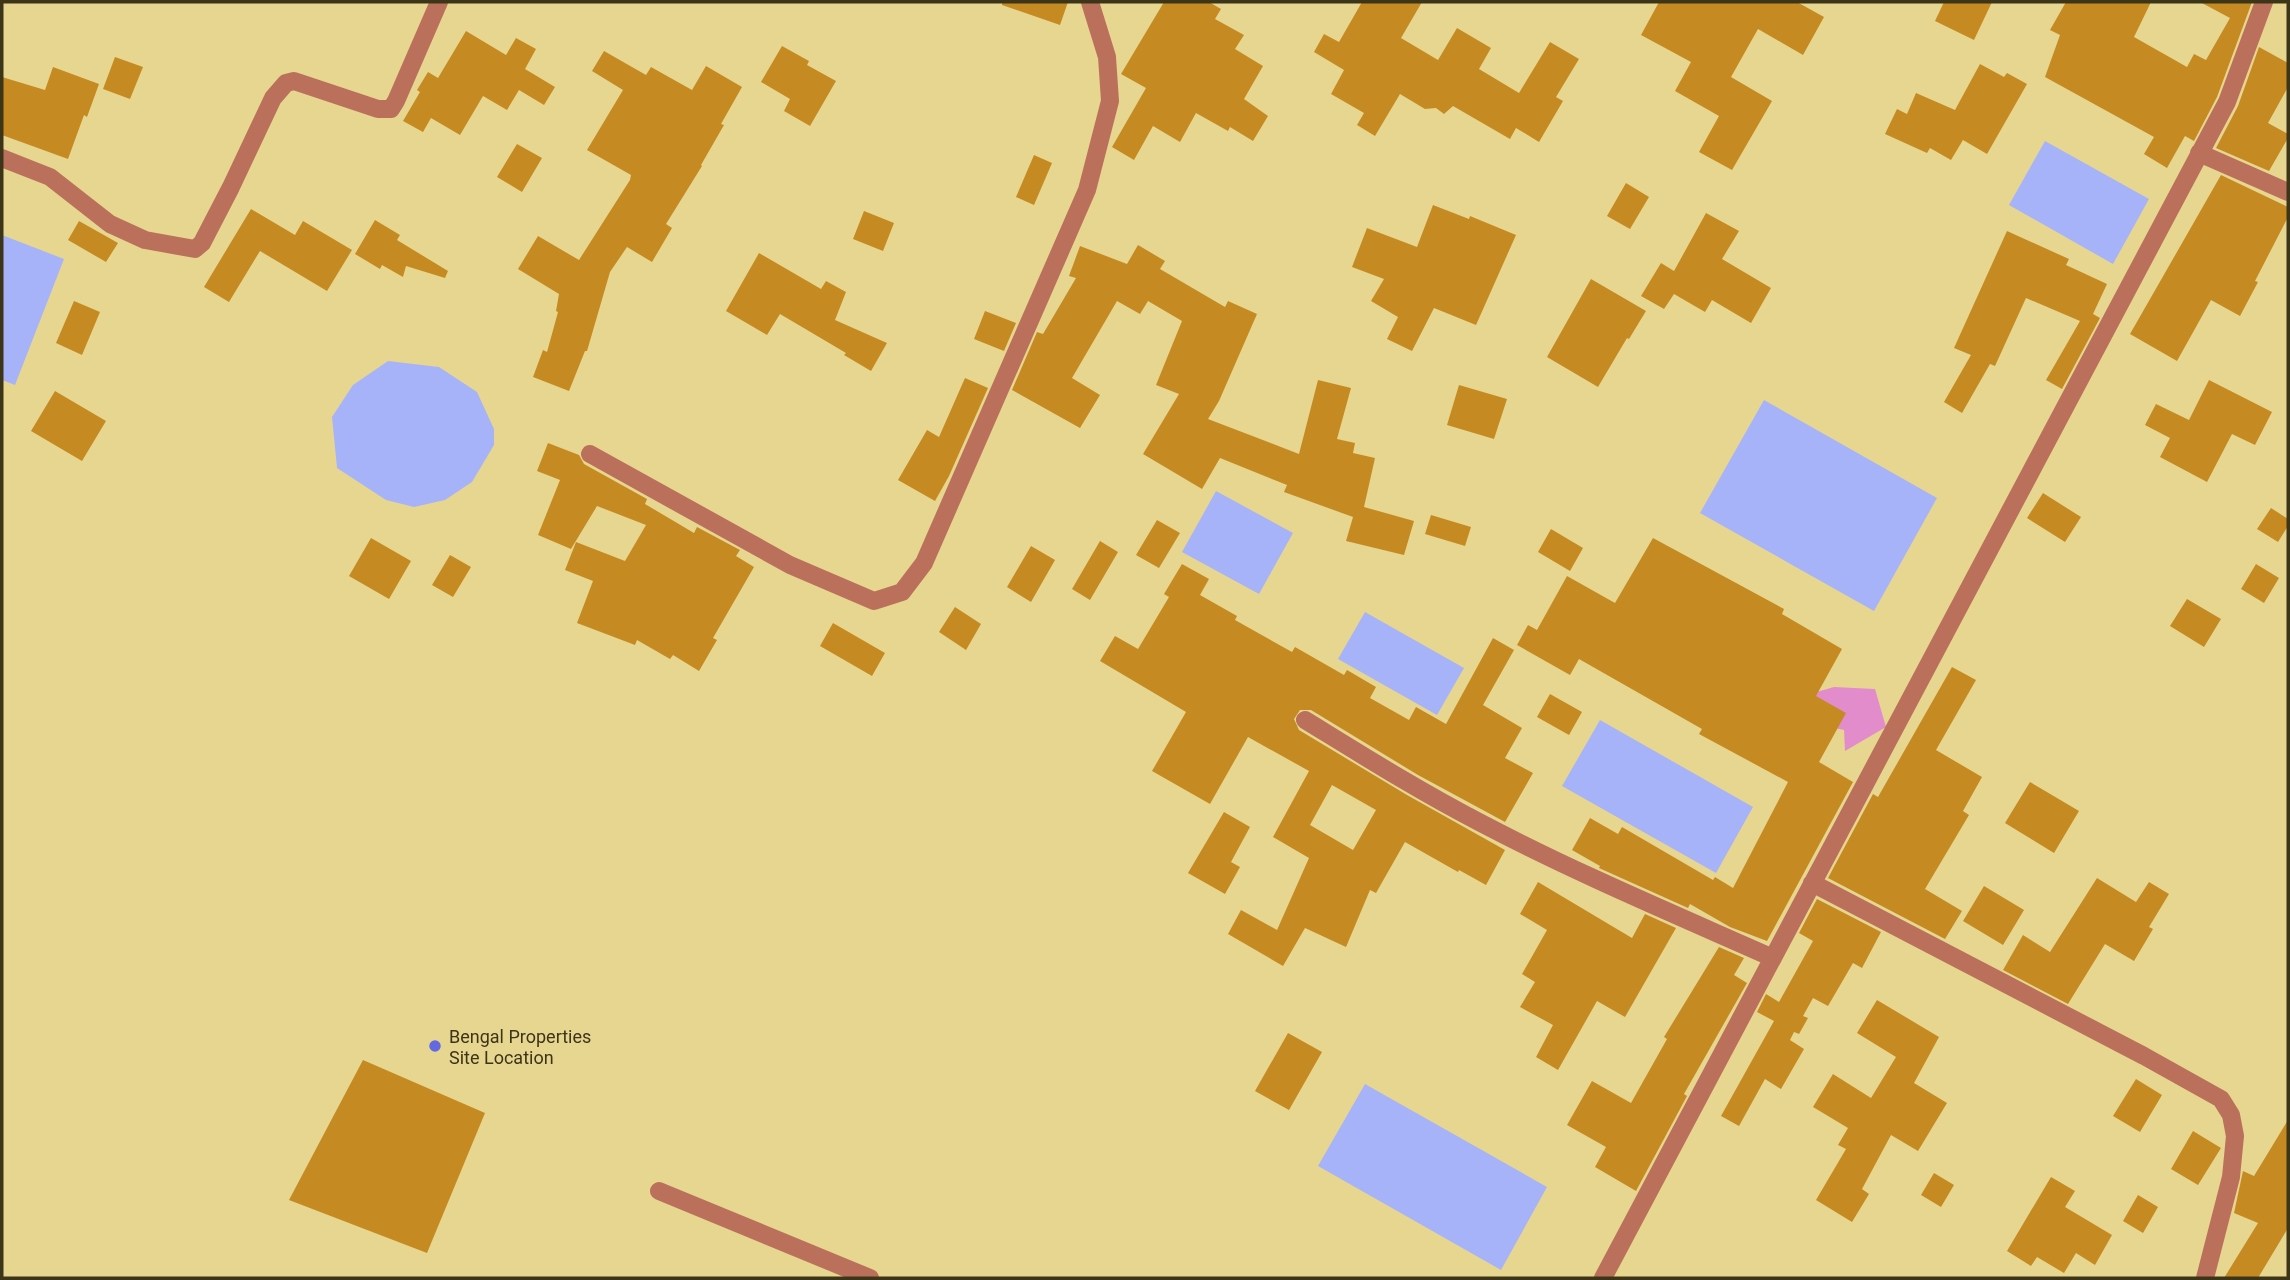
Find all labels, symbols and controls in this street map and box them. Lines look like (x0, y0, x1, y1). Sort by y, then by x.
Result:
place label: Bengal Properties Site Location (449, 1026, 591, 1068)
marker: Bengal Properties Site Location (427, 1038, 443, 1054)

